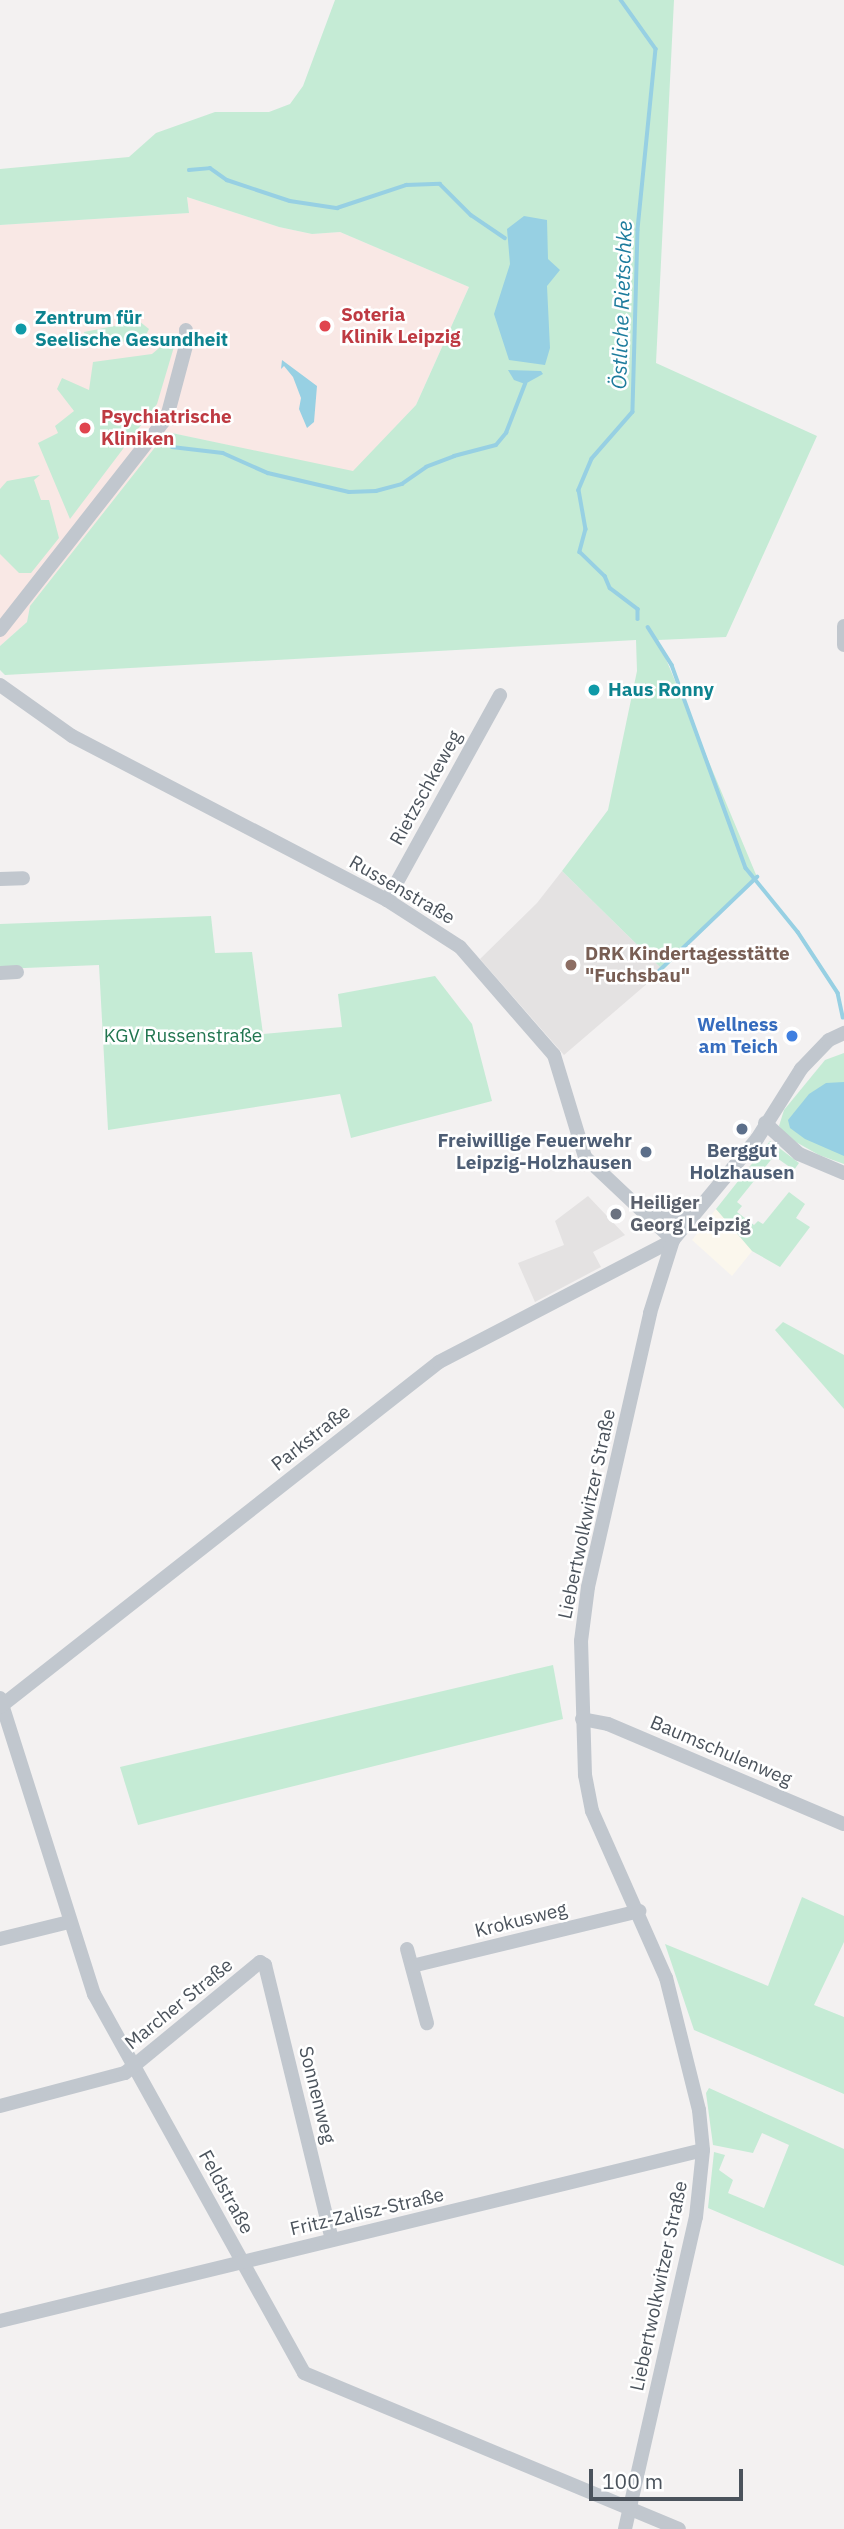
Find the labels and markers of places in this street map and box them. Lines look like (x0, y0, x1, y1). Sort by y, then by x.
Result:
place label: Soteria Klinik Leipzig (341, 304, 461, 348)
place label: Zentrum für Seelische Gesundheit (35, 307, 228, 351)
marker: Soteria Klinik Leipzig (315, 316, 335, 336)
marker: Zentrum für Seelische Gesundheit (13, 321, 29, 337)
place label: Psychiatrische Kliniken (101, 406, 232, 450)
marker: Psychiatrische Kliniken (75, 418, 95, 438)
place label: Haus Ronny (608, 679, 714, 701)
marker: Haus Ronny (586, 682, 602, 698)
place label: DRK Kindertagesstätte "Fuchsbau" (585, 943, 790, 987)
marker: DRK Kindertagesstätte "Fuchsbau" (563, 957, 579, 973)
place label: Wellness am Teich (697, 1014, 778, 1058)
marker: Wellness am Teich (784, 1028, 800, 1044)
marker: Berggut Holzhausen (734, 1121, 750, 1137)
place label: Freiwillige Feuerwehr Leipzig-Holzhausen (438, 1130, 632, 1174)
place label: Berggut Holzhausen (689, 1140, 795, 1184)
marker: Freiwillige Feuerwehr Leipzig-Holzhausen (638, 1144, 654, 1160)
place label: Heiliger Georg Leipzig (630, 1192, 751, 1236)
marker: Heiliger Georg Leipzig (608, 1206, 624, 1222)

